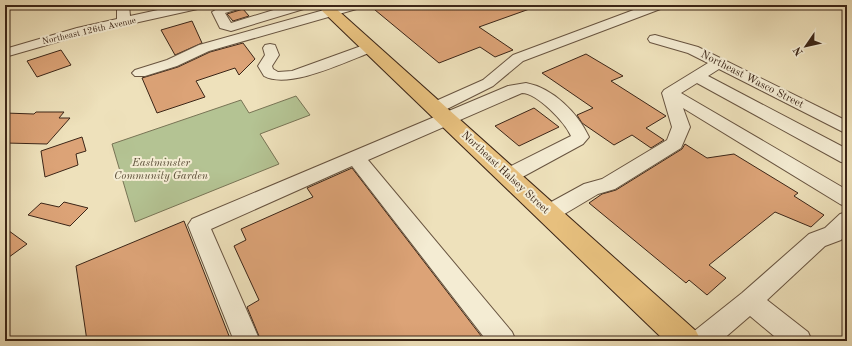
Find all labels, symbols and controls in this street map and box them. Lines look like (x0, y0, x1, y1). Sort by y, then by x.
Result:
street label: Northeast 126th Avenue (41, 16, 137, 46)
north arrow (786, 26, 826, 66)
street label: Northeast Wasco Street (698, 48, 806, 112)
street label: Northeast Halsey Street (459, 130, 551, 216)
park label: Eastminster Community Garden (114, 158, 209, 182)

